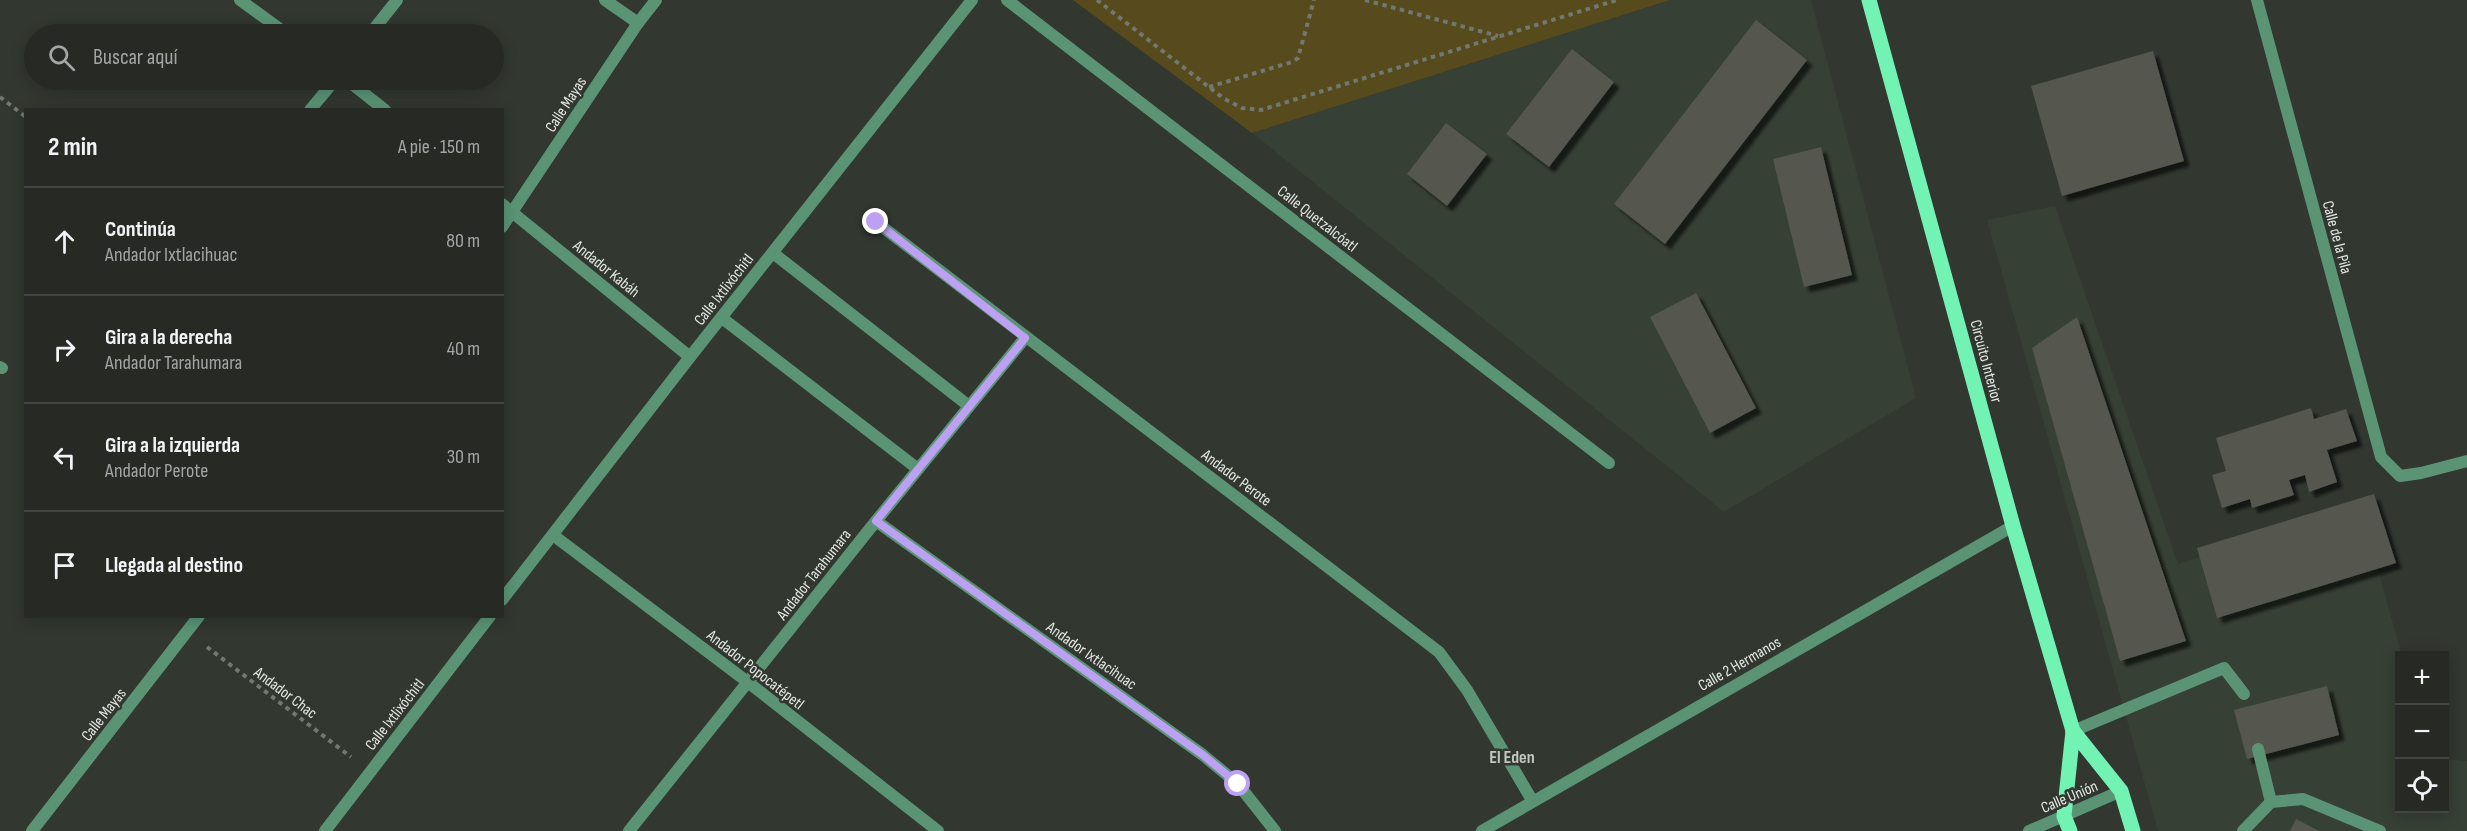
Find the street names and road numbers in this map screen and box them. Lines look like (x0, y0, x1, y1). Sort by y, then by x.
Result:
street label: Calle Mayas (541, 73, 591, 136)
street label: Calle Quetzalcóatl (1273, 182, 1361, 256)
street label: Calle de la Pila (2318, 199, 2355, 276)
street label: Andador Kabáh (568, 236, 643, 302)
street label: Calle Ixtlixóchitl (690, 250, 758, 329)
street label: Circuito Interior (1965, 318, 2006, 405)
street label: Andador Perote (1197, 445, 1275, 511)
street label: Andador Tarahumara (772, 526, 855, 625)
street label: Andador Ixtlacihuac (1041, 617, 1140, 694)
street label: Andador Popocatépetl (702, 626, 808, 714)
street label: Calle 2 Hermanos (1695, 633, 1785, 696)
street label: Andador Chac (249, 663, 321, 723)
street label: Calle Ixtlixóchitl (361, 675, 429, 754)
street label: Calle Mayas (78, 684, 131, 745)
street label: Calle Unión (2038, 777, 2101, 818)

